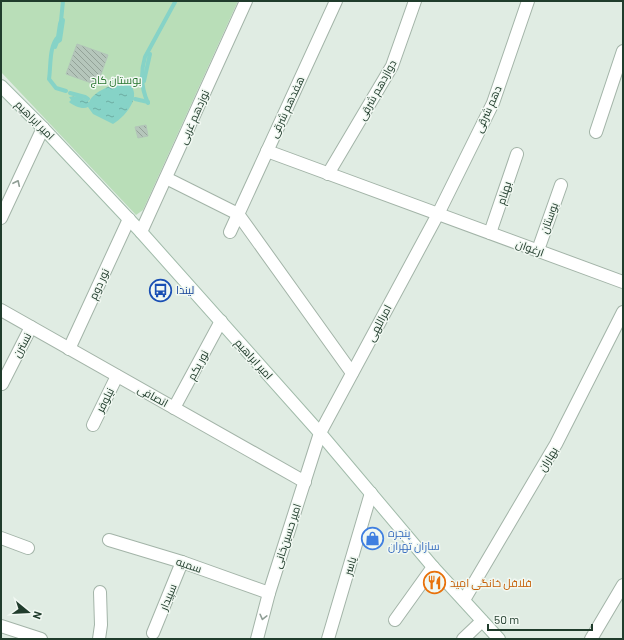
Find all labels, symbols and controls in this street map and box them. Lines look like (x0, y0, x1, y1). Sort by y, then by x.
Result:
street label: دوازدهم شرقی (355, 57, 400, 123)
park label: بوستان کاج (91, 73, 142, 88)
street label: هفدهم شرقی (267, 74, 308, 140)
street label: دهم شرقی (471, 83, 505, 135)
street label: نوزدهم غربی (176, 88, 213, 147)
street label: امیر ابراهیم (12, 97, 58, 143)
one-way arrow (12, 180, 20, 187)
street label: بهنام (494, 180, 515, 207)
street label: بوستان (537, 200, 561, 236)
street label: ارغوان (514, 236, 546, 260)
street label: نور دوم (86, 266, 113, 302)
bus stop icon: لیندا (148, 277, 174, 303)
place label: لیندا (176, 283, 194, 296)
street label: امراللهی (364, 302, 394, 344)
street label: نسترن (10, 330, 34, 360)
street label: امیر ابراهیم (231, 336, 276, 383)
street label: نور یکم (184, 348, 213, 383)
street label: انصافی (135, 382, 171, 410)
street label: نیلوفر (92, 385, 117, 416)
street label: بهاران (535, 444, 561, 474)
street label: امیر حسین‌خانی (270, 502, 304, 570)
shop icon: پنجره سازان تهران (360, 526, 386, 552)
place label: پنجره سازان تهران (388, 526, 440, 553)
street label: سمیه (175, 554, 204, 575)
street label: یاسر (340, 555, 359, 578)
restaurant icon: فلافل خانگی امید (421, 570, 447, 596)
place label: فلافل خانگی امید (450, 576, 532, 590)
street label: سپیدار (156, 582, 180, 613)
north arrow (8, 592, 48, 632)
scale bar (488, 606, 592, 632)
text: N (31, 610, 45, 621)
text: 50 m (494, 612, 519, 626)
one-way arrow (259, 614, 267, 620)

